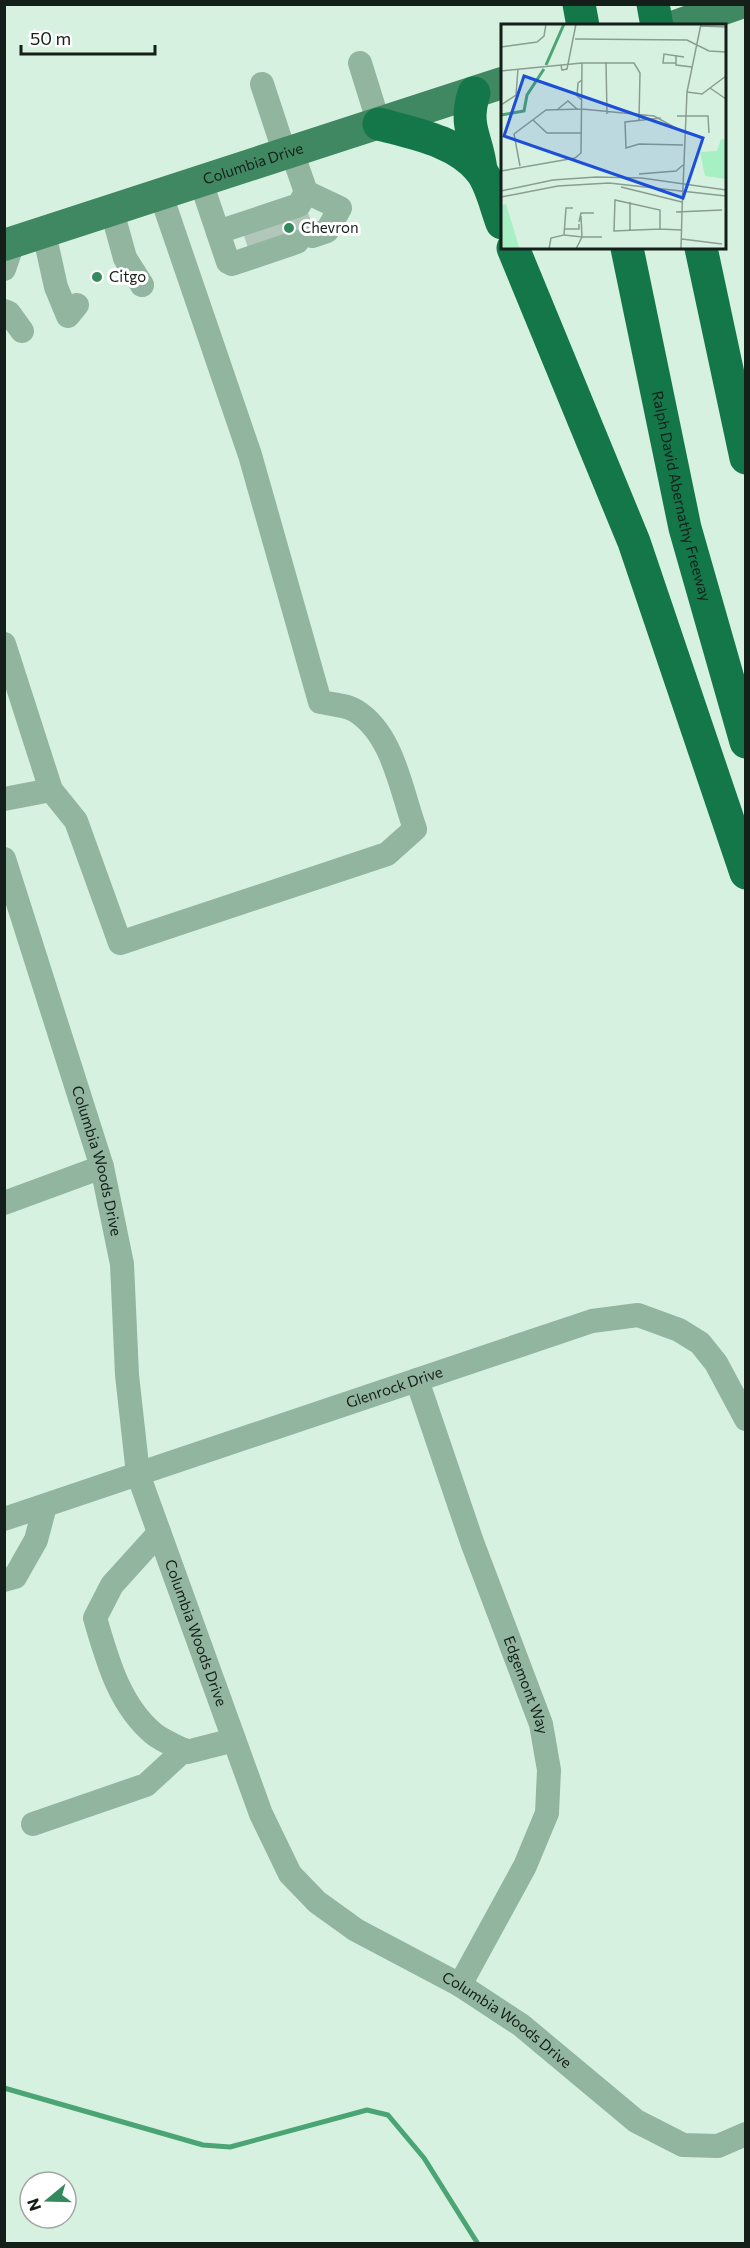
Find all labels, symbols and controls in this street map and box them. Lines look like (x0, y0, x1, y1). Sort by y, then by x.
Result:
scale bar (21, 18, 154, 56)
inset map (501, 24, 726, 249)
text: 50 m (30, 27, 71, 49)
street label: Columbia Drive (200, 138, 305, 188)
place label: Chevron (301, 218, 359, 236)
marker: Chevron (282, 221, 296, 235)
place label: Citgo (109, 267, 146, 285)
marker: Citgo (90, 270, 104, 284)
street label: Ralph David Abernathy Freeway (649, 389, 716, 603)
street label: Columbia Woods Drive (69, 1083, 126, 1237)
street label: Glenrock Drive (344, 1362, 445, 1411)
street label: Columbia Woods Drive (162, 1557, 231, 1709)
street label: Edgemont Way (500, 1633, 553, 1735)
street label: Columbia Woods Drive (439, 1967, 576, 2071)
north arrow (18, 2170, 78, 2230)
text: N (22, 2196, 44, 2214)

